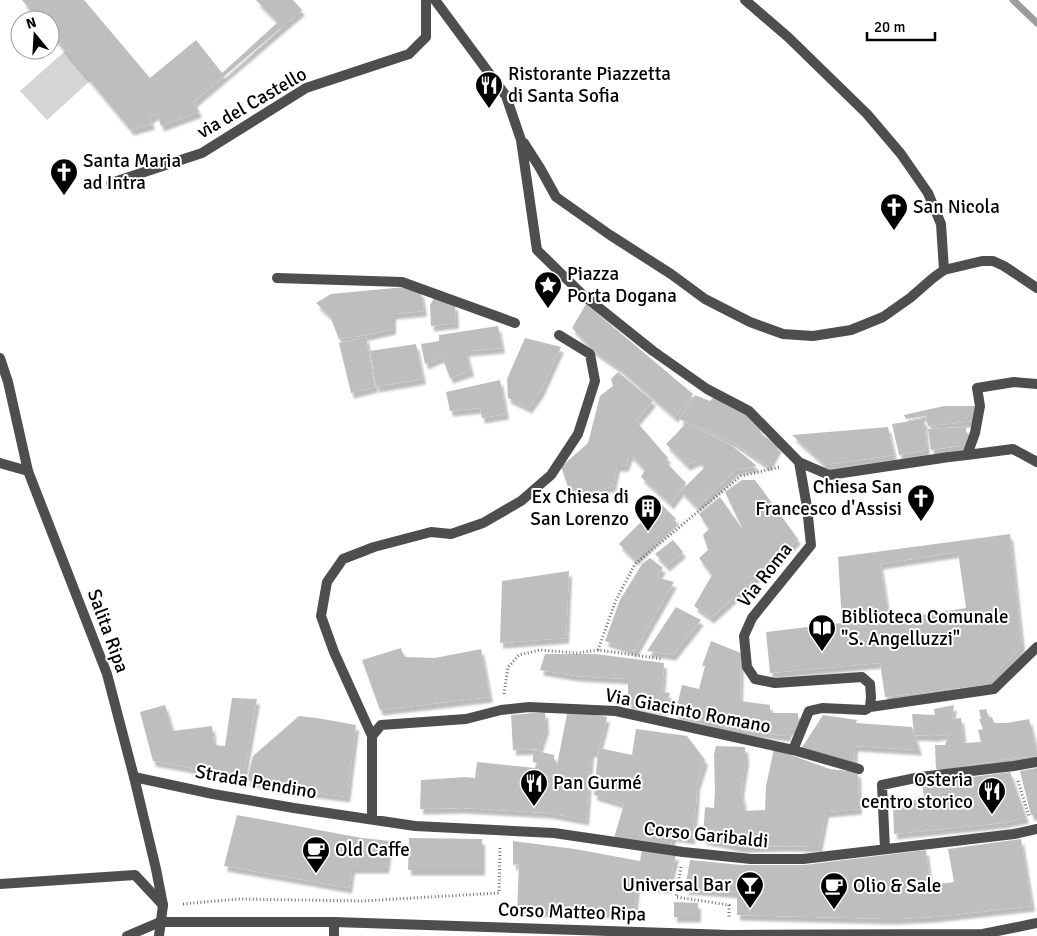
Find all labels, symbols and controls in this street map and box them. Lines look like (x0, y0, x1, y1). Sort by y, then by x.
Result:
north arrow (10, 10, 60, 60)
scale bar (867, 10, 934, 42)
text: N (24, 14, 38, 33)
text: 20 m (874, 18, 905, 36)
street label: via del Castello (193, 62, 311, 144)
place label: Ristorante Piazzetta di Santa Sofia (508, 62, 671, 108)
restaurant icon: Ristorante Piazzetta di Santa Sofia (474, 70, 504, 109)
place label: Santa Maria ad Intra (83, 149, 181, 195)
church icon: Santa Maria ad Intra (49, 157, 79, 196)
church icon: San Nicola (879, 192, 909, 231)
place label: San Nicola (913, 195, 1000, 219)
place label: Piazza Porta Dogana (567, 262, 677, 308)
place icon: Piazza Porta Dogana (533, 270, 563, 309)
place label: Chiesa San Francesco d'Assisi (755, 475, 902, 521)
church icon: Chiesa San Francesco d'Assisi (906, 483, 936, 522)
place label: Ex Chiesa di San Lorenzo (530, 485, 629, 531)
building icon: Ex Chiesa di San Lorenzo (633, 493, 663, 532)
street label: Via Roma (732, 538, 798, 612)
street label: Salita Ripa (82, 586, 134, 676)
place label: Biblioteca Comunale "S. Angelluzzi" (841, 605, 1008, 651)
library icon: Biblioteca Comunale "S. Angelluzzi" (807, 613, 837, 652)
street label: Via Giacinto Romano (603, 683, 773, 739)
street label: Strada Pendino (193, 760, 319, 805)
restaurant icon: Pan Gurmé (519, 768, 549, 807)
place label: Osteria centro storico (861, 768, 973, 814)
place label: Pan Gurmé (553, 771, 642, 795)
restaurant icon: Osteria centro storico (977, 776, 1007, 815)
street label: Corso Garibaldi (643, 817, 769, 853)
cafe icon: Old Caffe (301, 835, 331, 874)
place label: Old Caffe (335, 838, 410, 862)
bar icon: Universal Bar (735, 870, 765, 909)
cafe icon: Olio & Sale (819, 871, 849, 910)
place label: Universal Bar (622, 873, 731, 897)
place label: Olio & Sale (853, 874, 941, 898)
street label: Corso Matteo Ripa (497, 897, 647, 927)

